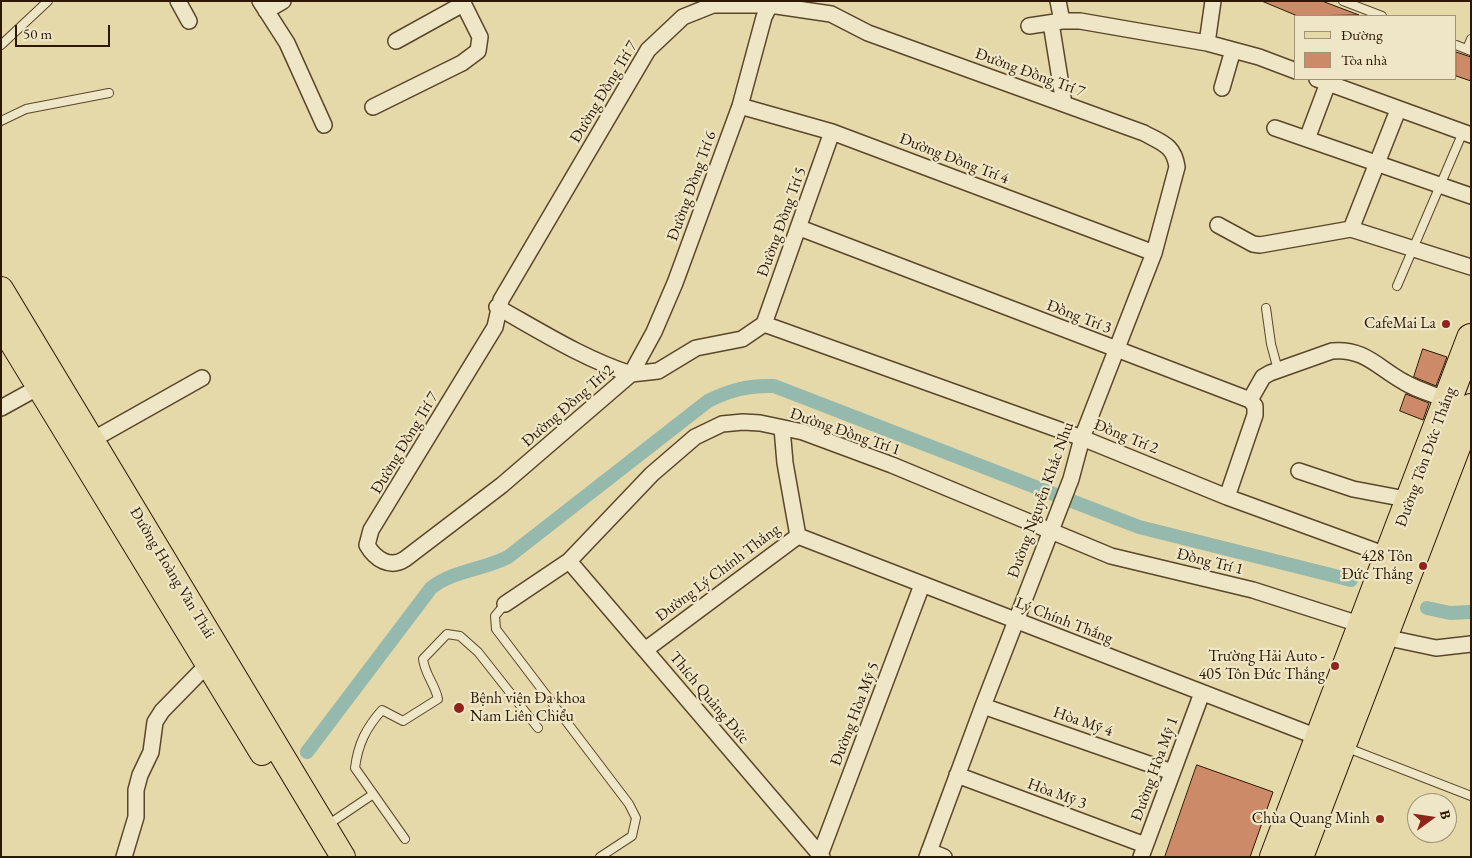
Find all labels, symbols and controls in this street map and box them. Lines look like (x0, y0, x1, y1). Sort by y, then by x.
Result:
scale bar (18, 15, 112, 47)
legend (1294, 15, 1457, 80)
text: 50 m (23, 24, 52, 43)
text: Đường (1341, 25, 1383, 44)
street label: Đường Đồng Trí 7 (566, 38, 642, 146)
street label: Đường Đồng Trí 7 (972, 44, 1088, 102)
text: Tòa nhà (1341, 50, 1387, 69)
street label: Đường Đồng Trí 6 (663, 128, 721, 244)
street label: Đường Đồng Trí 4 (897, 129, 1011, 189)
street label: Đường Đồng Trí 5 (753, 164, 811, 280)
street label: Đồng Trí 3 (1044, 296, 1114, 338)
place label: CafeMai La (1364, 314, 1436, 334)
marker: CafeMai La (1440, 318, 1452, 330)
street label: Đường Đồng Trí 2 (518, 361, 618, 451)
street label: Đường Tôn Đức Thắng (1392, 384, 1460, 530)
street label: Đường Đồng Trí 7 (367, 389, 443, 497)
street label: Đường Đồng Trí 1 (787, 404, 903, 460)
street label: Đồng Trí 2 (1091, 415, 1161, 459)
street label: Đường Nguyễn Khắc Nhu (1004, 419, 1078, 581)
street label: Đường Hoàng Văn Thái (125, 504, 219, 642)
street label: Đường Lý Chính Thắng (652, 520, 784, 626)
street label: Đồng Trí 1 (1175, 544, 1245, 580)
place label: 428 Tôn Đức Thắng (1341, 547, 1413, 585)
marker: 428 Tôn Đức Thắng (1417, 560, 1429, 572)
street label: Lý Chính Thắng (1013, 594, 1115, 648)
place label: Trường Hải Auto - 405 Tôn Đức Thắng (1199, 647, 1325, 685)
street label: Thích Quảng Đức (665, 648, 753, 748)
street label: Đường Hòa Mỹ 5 (826, 659, 884, 769)
marker: Trường Hải Auto - 405 Tôn Đức Thắng (1329, 660, 1341, 672)
place label: Bệnh viện Đa khoa Nam Liên Chiểu (470, 689, 586, 727)
marker: Bệnh viện Đa khoa Nam Liên Chiểu (452, 701, 466, 715)
street label: Hòa Mỹ 4 (1051, 703, 1115, 741)
street label: Đường Hòa Mỹ 1 (1127, 714, 1183, 824)
street label: Hòa Mỹ 3 (1025, 774, 1089, 814)
north arrow (1407, 793, 1457, 843)
text: B (1436, 808, 1455, 821)
place label: Chùa Quang Minh (1252, 809, 1370, 829)
marker: Chùa Quang Minh (1374, 813, 1386, 825)

